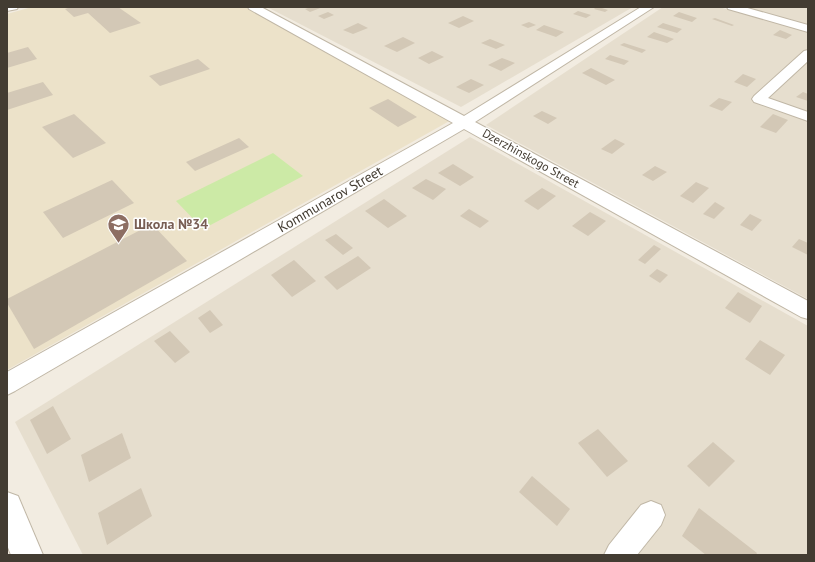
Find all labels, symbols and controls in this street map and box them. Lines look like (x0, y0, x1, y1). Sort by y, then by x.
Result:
street label: Dzerzhinskogo Street (480, 125, 582, 191)
street label: Kommunarov Street (274, 162, 386, 236)
school or university icon: Школа №34 (106, 211, 132, 244)
place label: Школа №34 (134, 215, 208, 233)

